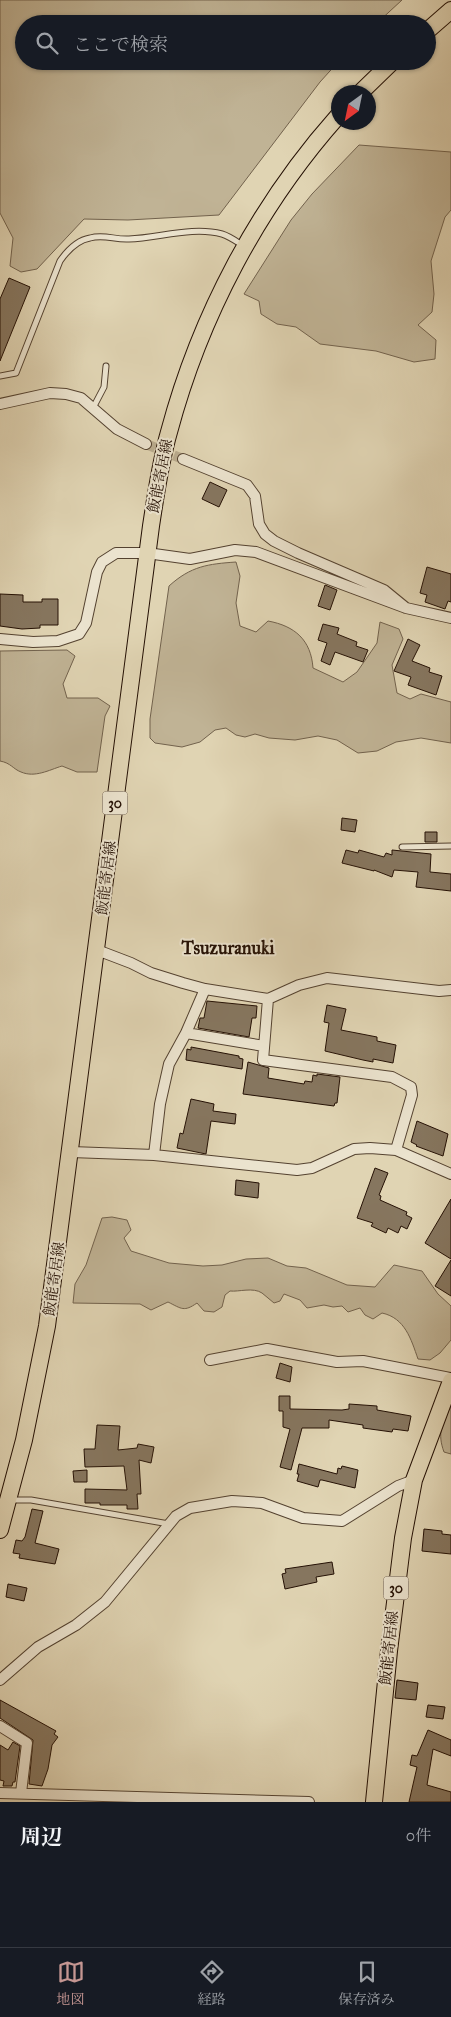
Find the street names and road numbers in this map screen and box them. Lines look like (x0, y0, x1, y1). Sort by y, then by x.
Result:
street label: 飯能寄居線 (144, 437, 176, 515)
road number: 30 (102, 791, 128, 814)
street label: 飯能寄居線 (92, 840, 120, 916)
street label: 飯能寄居線 (40, 1241, 68, 1317)
road number: 30 (384, 1576, 408, 1600)
street label: 飯能寄居線 (376, 1610, 402, 1686)

